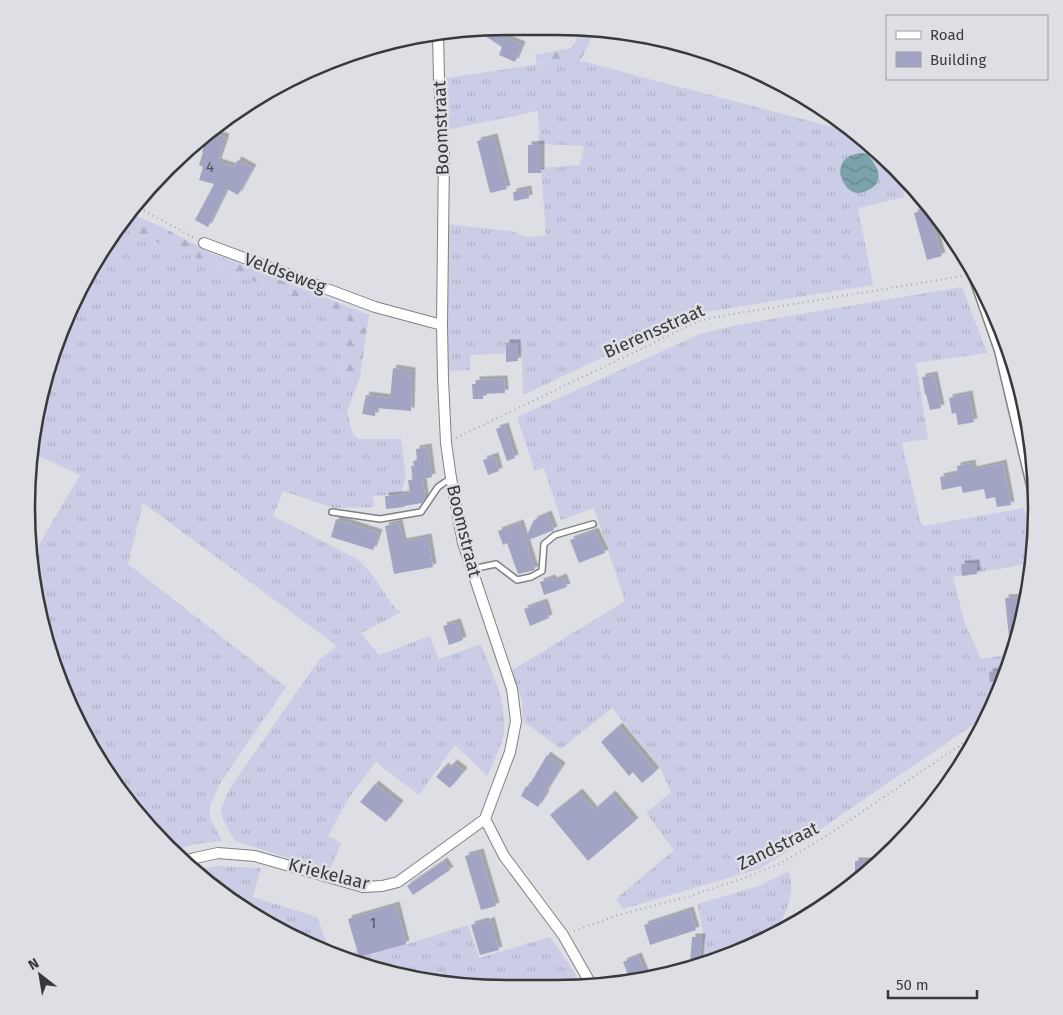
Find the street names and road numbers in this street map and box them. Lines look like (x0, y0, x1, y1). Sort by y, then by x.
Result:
street label: Boomstraat (428, 80, 454, 176)
street label: Veldseweg (241, 248, 330, 298)
street label: Bierensstraat (600, 299, 708, 363)
street label: Boomstraat (442, 482, 486, 580)
street label: Zandstraat (734, 817, 823, 875)
street label: Kriekelaar (286, 853, 372, 895)

